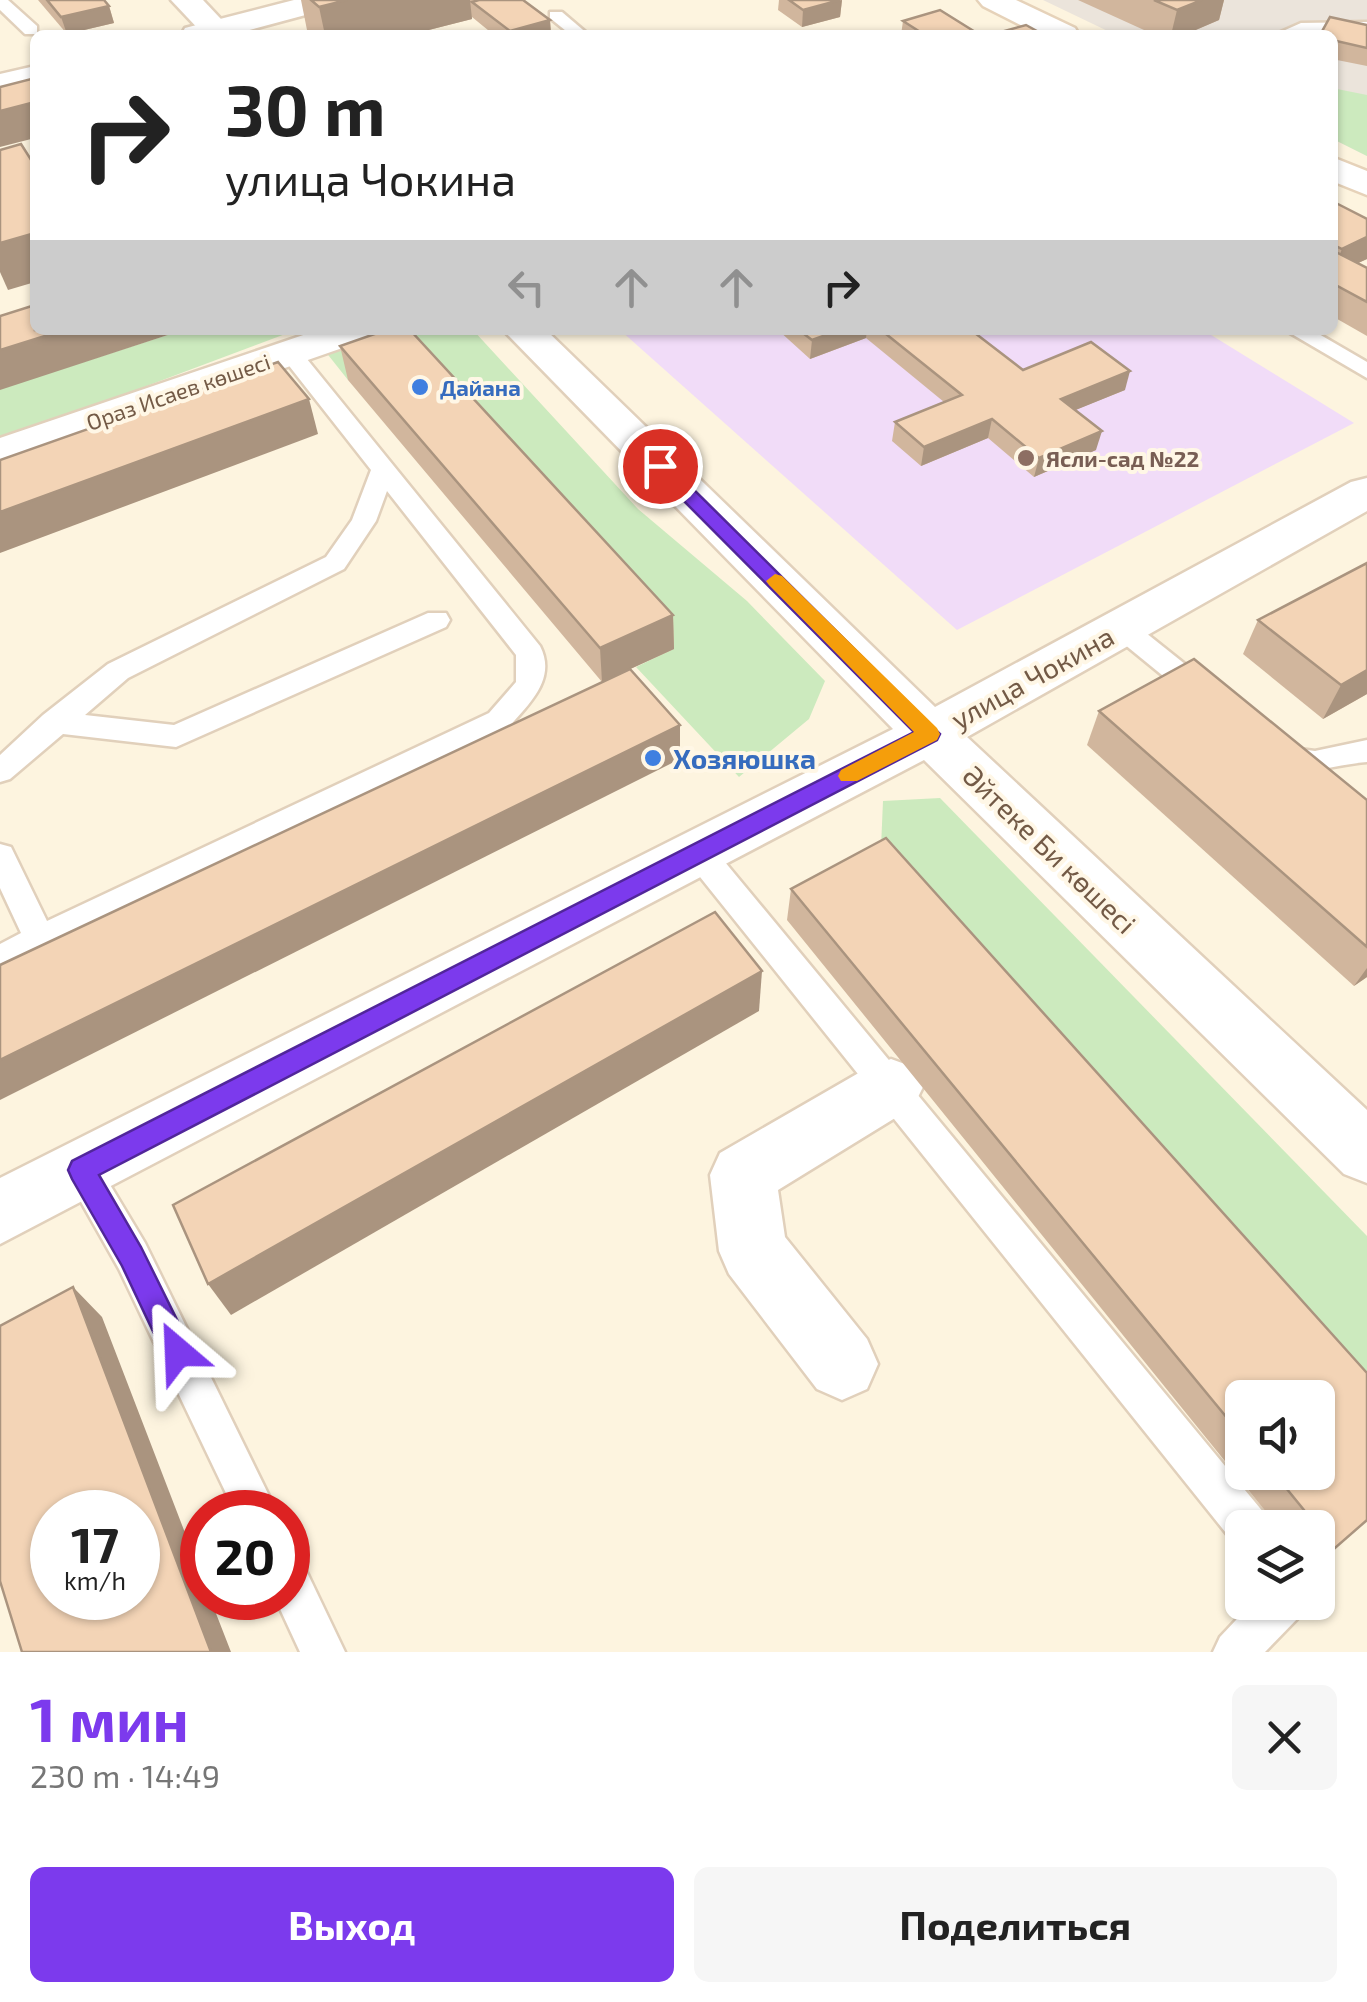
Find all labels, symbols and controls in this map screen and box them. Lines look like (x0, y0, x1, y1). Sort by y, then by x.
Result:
text: 30 m (225, 66, 386, 150)
icon: right (60, 70, 190, 200)
text: улица Чокина (225, 151, 516, 205)
icon: left (499, 260, 554, 315)
icon: ahead (604, 260, 659, 315)
icon: ahead (709, 260, 764, 315)
icon: right (814, 260, 869, 315)
street label: Ораз Исаев көшесі (83, 347, 273, 435)
place label: Дайана (440, 374, 521, 400)
marker: Дайана (409, 376, 431, 398)
pin (618, 424, 703, 509)
icon: arrive (633, 439, 688, 494)
place label: Ясли-сад №22 (1046, 445, 1199, 471)
marker: Ясли-сад №22 (1015, 447, 1037, 469)
street label: улица Чокина (945, 618, 1119, 736)
place label: Хозяюшка (673, 741, 816, 775)
marker: Хозяюшка (642, 747, 664, 769)
street label: Әйтеке Би көшесі (956, 758, 1144, 940)
position arrow (126, 1300, 230, 1404)
map controls (1225, 1380, 1335, 1620)
button: sound (1225, 1380, 1335, 1490)
speed limit sign: 20 (180, 1490, 310, 1620)
button: layers (1225, 1510, 1335, 1620)
text: 17 (71, 1513, 119, 1573)
text: km/h (64, 1565, 126, 1595)
text: 1 мин (30, 1682, 189, 1754)
button: close (1232, 1685, 1337, 1790)
text: 230 m · 14:49 (30, 1756, 220, 1794)
button: Выход (30, 1867, 674, 1982)
button: Поделиться (694, 1867, 1337, 1982)

